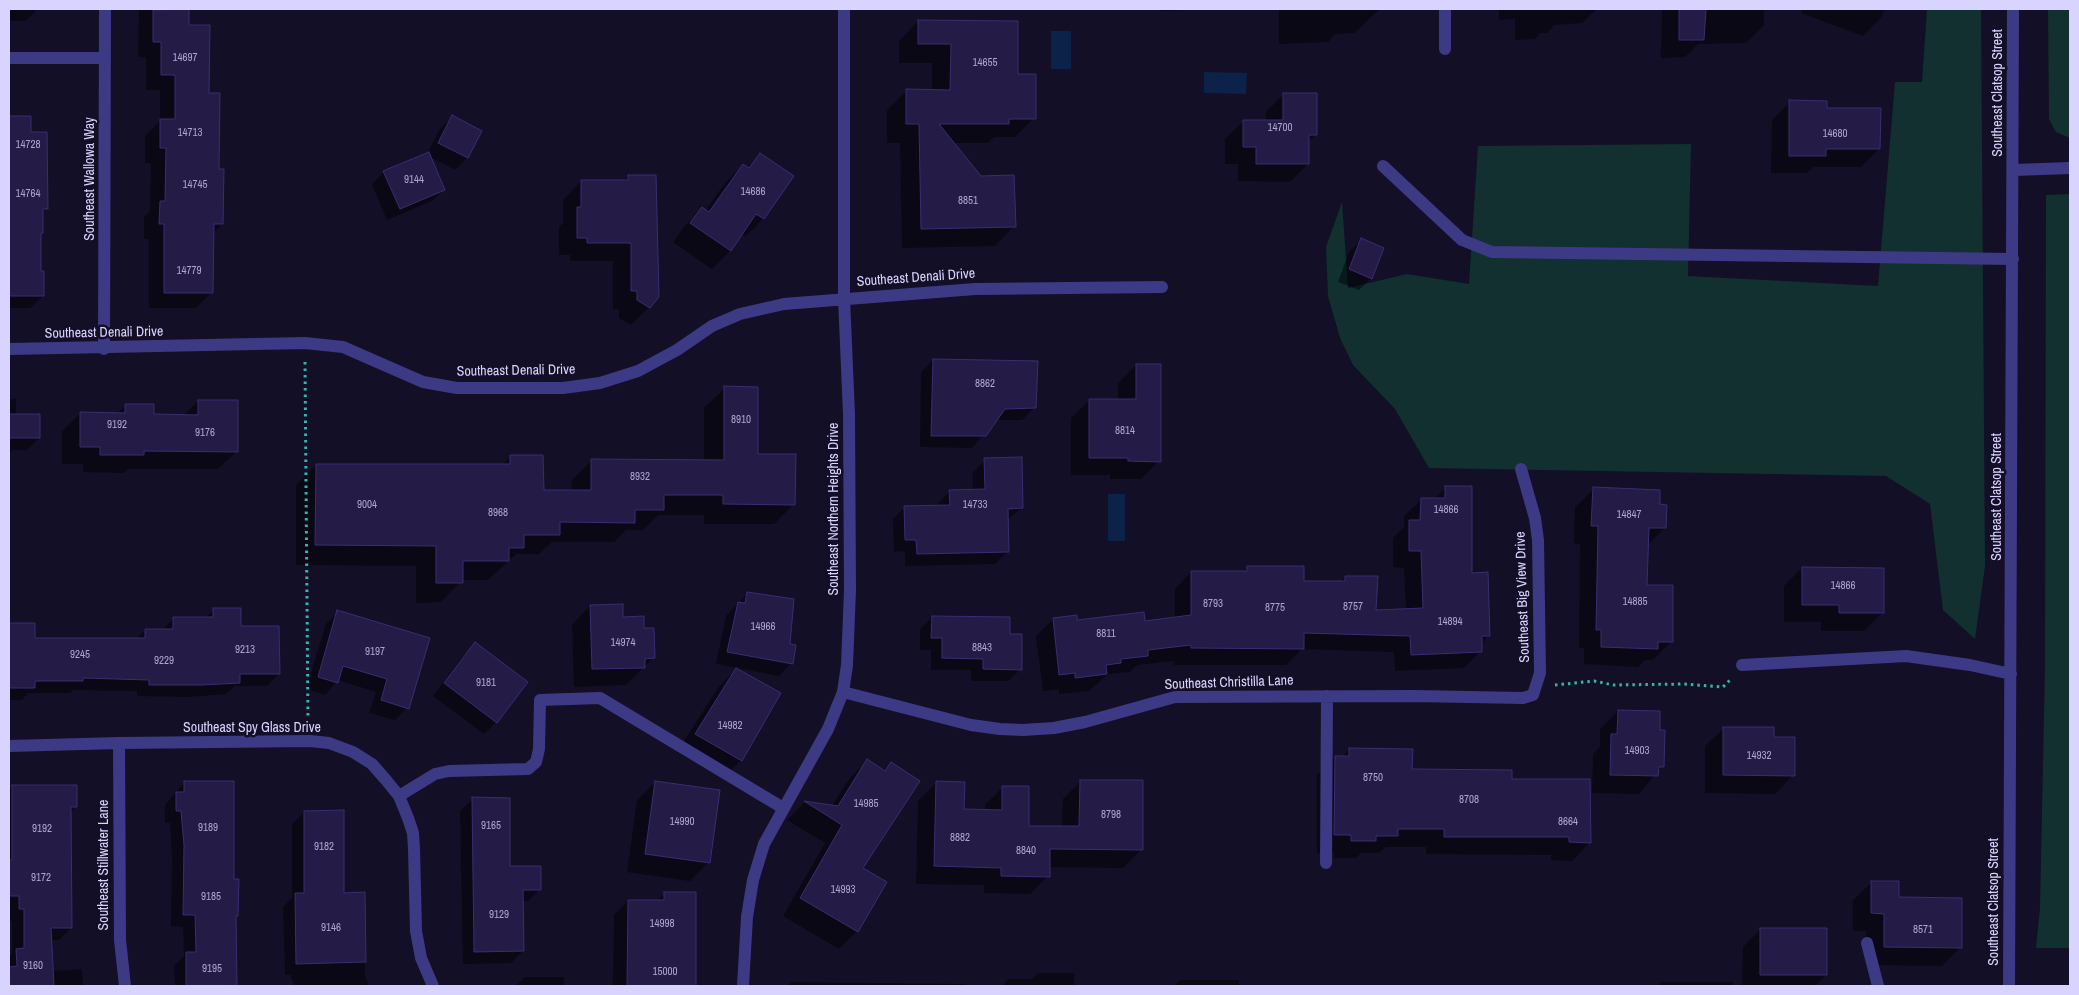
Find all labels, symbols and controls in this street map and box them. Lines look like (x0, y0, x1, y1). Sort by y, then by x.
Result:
street label: Southeast Clatsop Street (1990, 29, 2006, 157)
house number: 14697 (172, 51, 198, 65)
house number: 14655 (972, 56, 998, 70)
street label: Southeast Wallowa Way (82, 117, 98, 241)
house number: 14700 (1267, 121, 1293, 135)
house number: 14713 (177, 126, 203, 140)
house number: 14680 (1822, 127, 1848, 141)
house number: 14728 (15, 138, 41, 152)
house number: 9144 (404, 173, 424, 187)
house number: 14745 (182, 178, 208, 192)
house number: 14686 (740, 185, 766, 199)
house number: 14764 (15, 187, 41, 201)
house number: 8851 (958, 194, 978, 208)
house number: 14779 (176, 264, 202, 278)
street label: Southeast Denali Drive (856, 265, 976, 291)
street label: Southeast Denali Drive (45, 324, 163, 342)
street label: Southeast Denali Drive (457, 362, 575, 380)
house number: 8862 (975, 377, 995, 391)
house number: 8910 (731, 413, 751, 427)
house number: 9192 (107, 418, 127, 432)
street label: Southeast Northern Heights Drive (826, 423, 842, 595)
house number: 8814 (1115, 424, 1135, 438)
house number: 9176 (195, 426, 215, 440)
street label: Southeast Clatsop Street (1989, 433, 2005, 561)
house number: 8932 (630, 470, 650, 484)
house number: 9004 (357, 498, 377, 512)
house number: 14733 (962, 498, 988, 512)
house number: 14866 (1433, 503, 1459, 517)
house number: 8968 (488, 506, 508, 520)
house number: 14847 (1616, 508, 1642, 522)
street label: Southeast Big View Drive (1512, 531, 1534, 663)
house number: 14866 (1830, 579, 1856, 593)
house number: 14885 (1622, 595, 1648, 609)
house number: 8793 (1203, 597, 1223, 611)
house number: 8757 (1343, 600, 1363, 614)
house number: 8775 (1265, 601, 1285, 615)
house number: 14894 (1437, 615, 1463, 629)
house number: 14966 (750, 620, 776, 634)
house number: 8811 (1096, 627, 1116, 641)
house number: 14974 (610, 636, 636, 650)
house number: 8843 (972, 641, 992, 655)
house number: 9213 (235, 643, 255, 657)
house number: 9197 (365, 645, 385, 659)
house number: 9245 (70, 648, 90, 662)
house number: 9229 (154, 654, 174, 668)
street label: Southeast Christilla Lane (1164, 672, 1294, 694)
house number: 9181 (476, 676, 496, 690)
house number: 14982 (717, 719, 743, 733)
street label: Southeast Spy Glass Drive (183, 720, 321, 736)
house number: 14903 (1624, 744, 1650, 758)
house number: 14932 (1746, 749, 1772, 763)
house number: 8750 (1363, 771, 1383, 785)
house number: 8708 (1459, 793, 1479, 807)
house number: 14985 (853, 797, 879, 811)
street label: Southeast Stillwater Lane (96, 800, 112, 930)
house number: 8798 (1101, 808, 1121, 822)
house number: 14990 (669, 815, 695, 829)
house number: 8664 (1558, 815, 1578, 829)
house number: 9165 (481, 819, 501, 833)
house number: 9189 (198, 821, 218, 835)
house number: 9192 (32, 822, 52, 836)
house number: 8882 (950, 831, 970, 845)
street label: Southeast Clatsop Street (1986, 838, 2002, 966)
house number: 9182 (314, 840, 334, 854)
house number: 8840 (1016, 844, 1036, 858)
house number: 9172 (31, 871, 51, 885)
house number: 14993 (830, 883, 856, 897)
house number: 9185 (201, 890, 221, 904)
house number: 9129 (489, 908, 509, 922)
house number: 14998 (649, 917, 675, 931)
house number: 9146 (321, 921, 341, 935)
house number: 8571 (1913, 923, 1933, 937)
house number: 9160 (23, 959, 43, 973)
house number: 9195 (202, 962, 222, 976)
house number: 15000 (652, 965, 678, 979)

